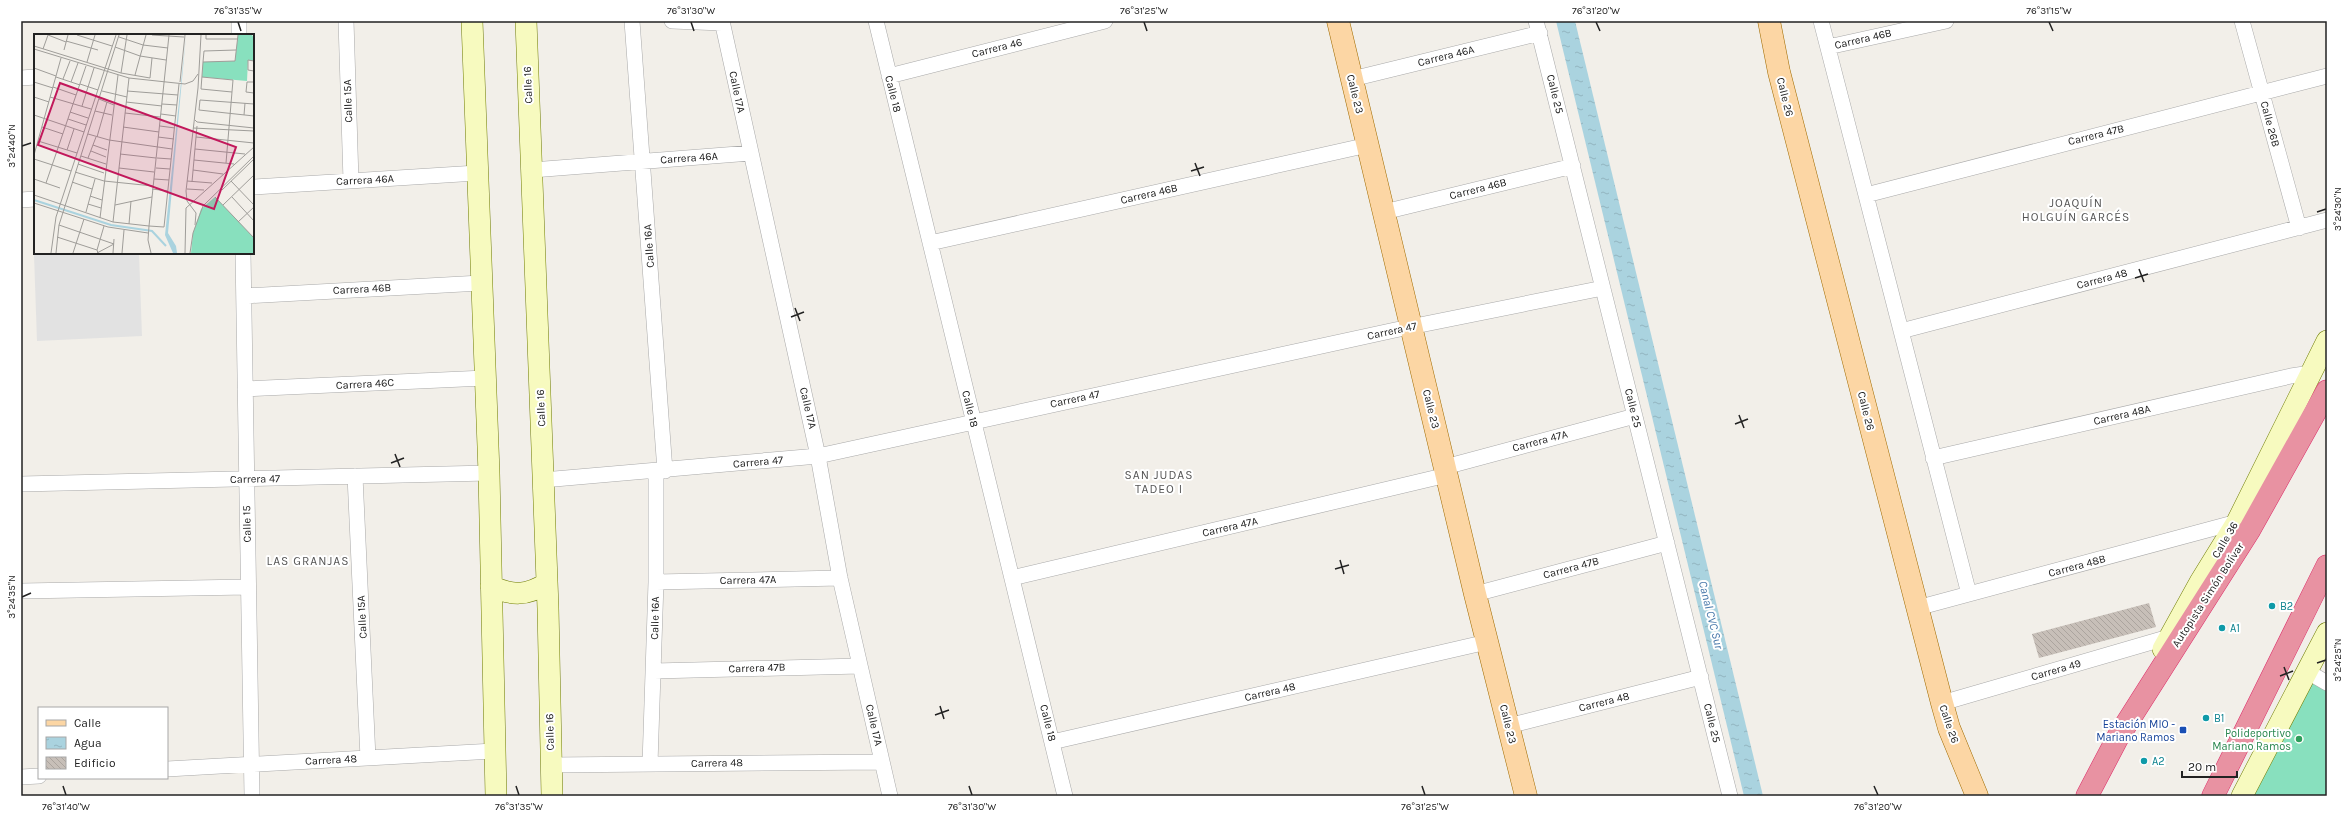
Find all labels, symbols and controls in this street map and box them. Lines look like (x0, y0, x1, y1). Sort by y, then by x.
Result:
text: 76°31'35"W (214, 5, 262, 17)
text: 76°31'30"W (667, 5, 715, 17)
text: 76°31'25"W (1120, 5, 1168, 17)
text: 76°31'20"W (1572, 5, 1620, 17)
text: 76°31'15"W (2026, 5, 2072, 17)
street label: Carrera 46B (1833, 26, 1893, 52)
inset map (34, 34, 254, 254)
street label: Carrera 46 (970, 35, 1024, 61)
street label: Carrera 46A (1416, 43, 1476, 69)
street label: Calle 16 (521, 66, 535, 104)
street label: Calle 17A (726, 70, 748, 115)
street label: Calle 23 (1344, 73, 1366, 115)
street label: Calle 25 (1544, 73, 1566, 115)
street label: Calle 18 (882, 74, 904, 114)
street label: Calle 26 (1774, 76, 1796, 118)
street label: Calle 15A (341, 78, 355, 123)
street label: Calle 26B (2258, 100, 2282, 148)
street label: Carrera 47B (2067, 122, 2125, 148)
text: 3°24'40"N (6, 124, 18, 168)
street label: Carrera 46A (660, 149, 719, 167)
street label: Carrera 46A (336, 172, 395, 188)
street label: Carrera 46B (1448, 176, 1508, 202)
street label: Carrera 46B (1119, 181, 1179, 207)
text: 3°24'30"N (2332, 187, 2344, 231)
district label: JOAQUÍN HOLGUÍN GARCÉS (2022, 195, 2130, 224)
street label: Calle 16A (641, 223, 657, 268)
street label: Carrera 48 (2075, 266, 2129, 292)
street label: Carrera 46B (333, 281, 392, 297)
street label: Carrera 47 (1366, 319, 1418, 343)
street label: Carrera 46C (336, 376, 395, 392)
street label: Calle 17A (797, 386, 819, 431)
street label: Carrera 47 (1049, 387, 1101, 411)
street label: Calle 25 (1622, 387, 1644, 429)
street label: Calle 23 (1420, 388, 1442, 430)
street label: Calle 16 (534, 389, 548, 427)
street label: Calle 18 (959, 389, 981, 429)
street label: Calle 26 (1855, 390, 1877, 432)
street label: Carrera 48A (2092, 402, 2153, 428)
street label: Carrera 47A (1511, 427, 1570, 455)
street label: Carrera 47 (732, 453, 784, 471)
district label: SAN JUDAS TADEO I (1125, 468, 1193, 496)
street label: Carrera 47 (230, 472, 280, 486)
street label: Calle 15 (240, 505, 254, 543)
street label: Carrera 47A (1201, 514, 1260, 540)
street label: Calle 36 (2209, 520, 2241, 560)
street label: Autopista Simón Bolívar (2169, 540, 2247, 650)
street label: Carrera 48B (2047, 552, 2107, 580)
district label: LAS GRANJAS (267, 554, 349, 568)
street label: Carrera 47B (1542, 554, 1600, 582)
street label: Carrera 47A (720, 573, 777, 587)
text: 3°24'35"N (6, 575, 18, 619)
water label: Canal CVC Sur (1696, 579, 1726, 651)
street label: Calle 15A (354, 594, 370, 639)
street label: Calle 16A (648, 595, 662, 640)
place label: B2 (2280, 600, 2293, 613)
marker: B2 (2267, 601, 2277, 611)
place label: A1 (2230, 622, 2240, 635)
marker: A1 (2217, 623, 2227, 633)
text: 3°24'25"N (2332, 638, 2344, 682)
street label: Carrera 49 (2029, 657, 2083, 683)
street label: Carrera 47B (728, 661, 786, 675)
street label: Carrera 48 (1243, 680, 1297, 704)
street label: Carrera 48 (1577, 689, 1631, 715)
street label: Calle 25 (1701, 702, 1723, 744)
street label: Calle 17A (863, 703, 885, 748)
street label: Calle 18 (1037, 703, 1059, 743)
street label: Calle 23 (1497, 703, 1519, 745)
street label: Calle 26 (1936, 703, 1962, 745)
legend (38, 707, 168, 779)
place label: B1 (2214, 712, 2224, 725)
street label: Calle 16 (543, 713, 557, 751)
marker: B1 (2201, 713, 2211, 723)
text: Calle (74, 716, 101, 730)
place label: Estación MIO - Mariano Ramos (2096, 718, 2175, 744)
marker: Estación MIO - Mariano Ramos (2178, 725, 2188, 735)
place label: Polideportivo Mariano Ramos (2212, 727, 2291, 753)
marker: Polideportivo Mariano Ramos (2294, 734, 2304, 744)
text: Agua (74, 736, 102, 750)
street label: Carrera 48 (305, 752, 358, 768)
scale bar (2182, 753, 2237, 779)
place label: A2 (2152, 755, 2165, 768)
text: Edificio (74, 756, 115, 770)
street label: Carrera 48 (691, 756, 743, 770)
marker: A2 (2139, 756, 2149, 766)
text: 20 m (2188, 760, 2216, 774)
text: 76°31'40"W (42, 801, 90, 813)
text: 76°31'35"W (495, 801, 543, 813)
text: 76°31'30"W (948, 801, 996, 813)
text: 76°31'25"W (1401, 801, 1449, 813)
text: 76°31'20"W (1854, 801, 1902, 813)

